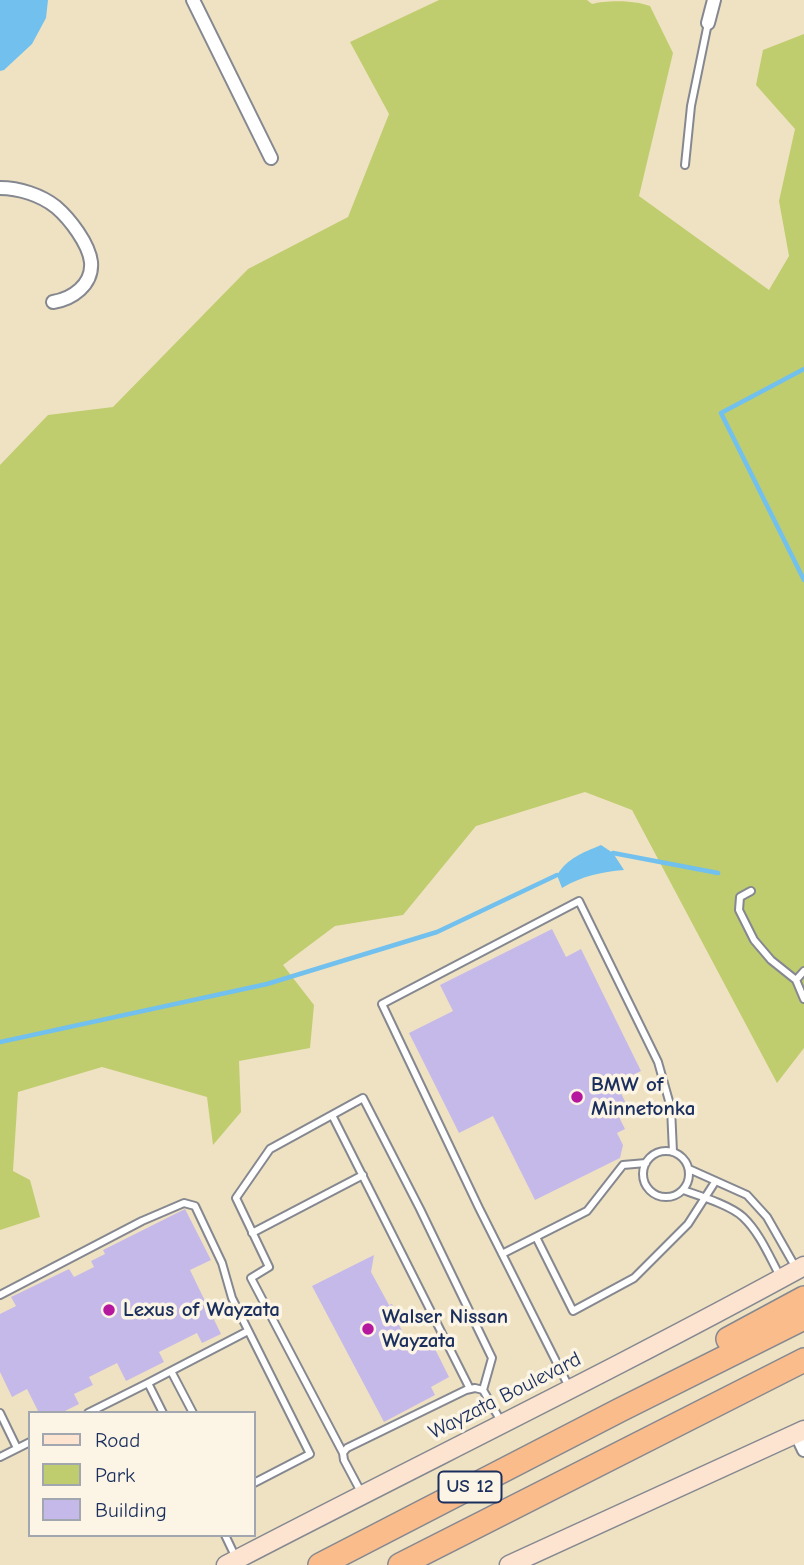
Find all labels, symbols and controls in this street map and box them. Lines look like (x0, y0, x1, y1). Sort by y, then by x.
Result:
place label: BMW of Minnetonka (591, 1072, 695, 1122)
marker: BMW of Minnetonka (569, 1089, 585, 1105)
place label: Lexus of Wayzata (123, 1297, 280, 1323)
marker: Lexus of Wayzata (101, 1302, 117, 1318)
place label: Walser Nissan Wayzata (382, 1304, 508, 1354)
marker: Walser Nissan Wayzata (360, 1321, 376, 1337)
street label: Wayzata Boulevard (425, 1347, 585, 1445)
legend (28, 1411, 256, 1537)
text: Road (95, 1428, 140, 1452)
text: Park (95, 1463, 135, 1487)
road number: US 12 (438, 1471, 502, 1502)
text: Building (95, 1498, 167, 1522)

